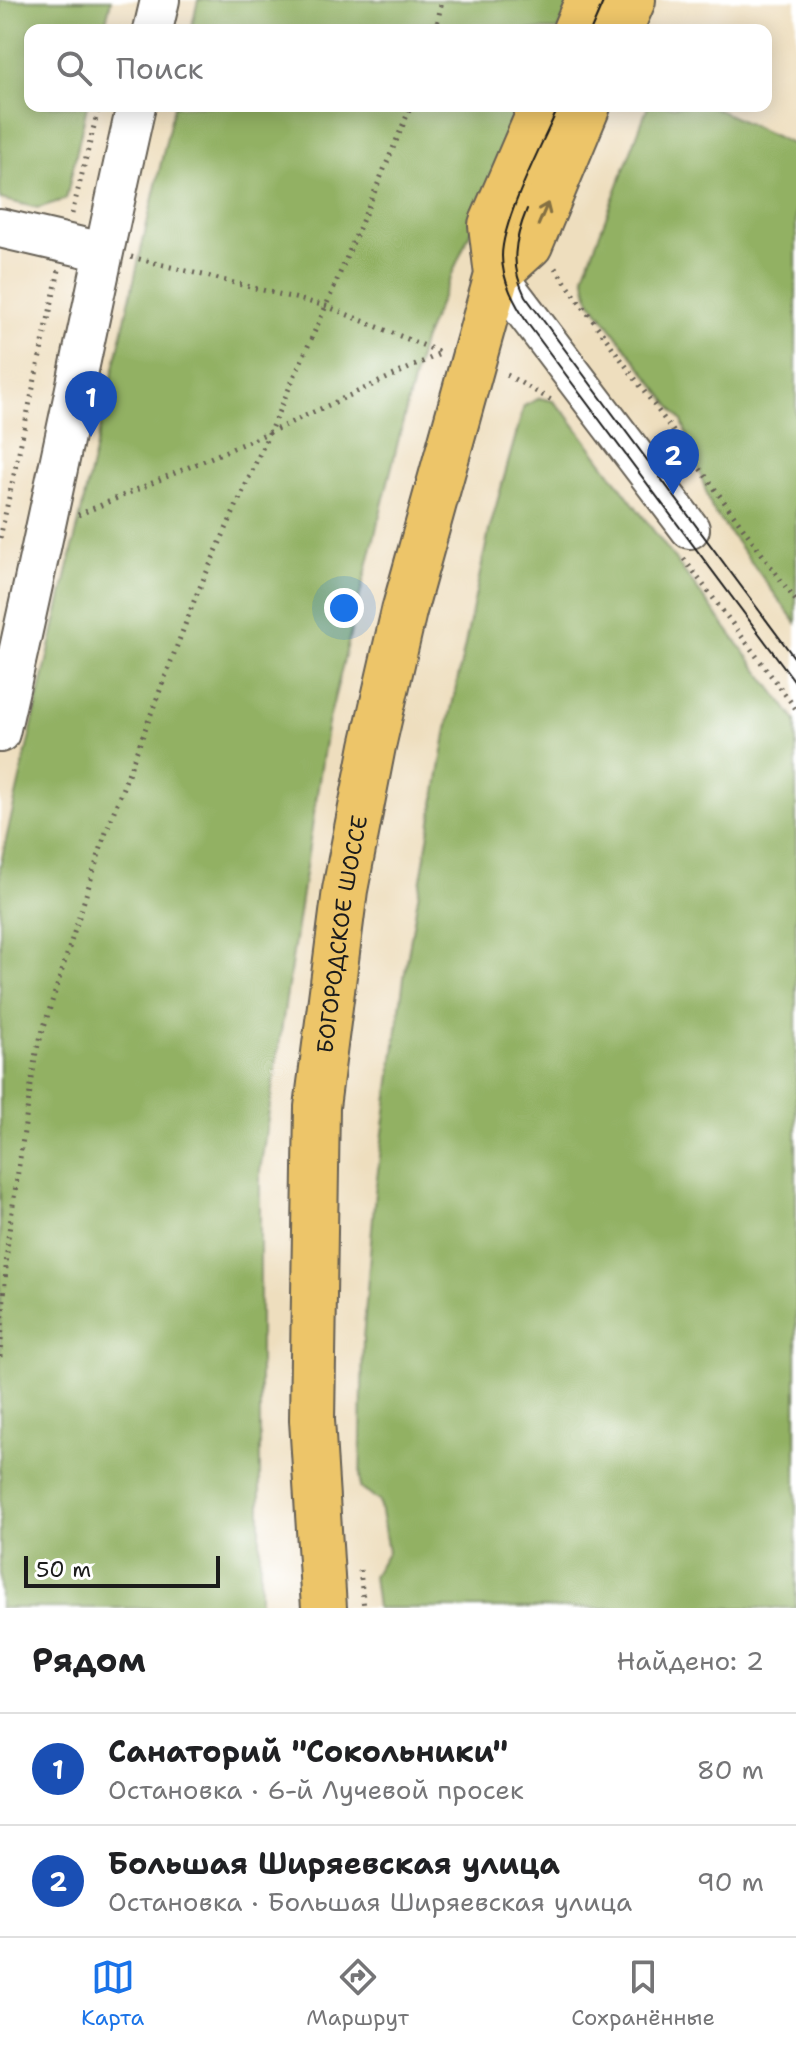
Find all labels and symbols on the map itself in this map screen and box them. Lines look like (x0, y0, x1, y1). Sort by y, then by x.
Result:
one-way arrow (536, 202, 551, 227)
pin: 1 (65, 371, 117, 437)
pin: 2 (647, 429, 699, 495)
your location (324, 588, 364, 628)
street label: БОГОРОДСКОЕ ШОССЕ (310, 813, 374, 1055)
scale bar (24, 1552, 220, 1588)

